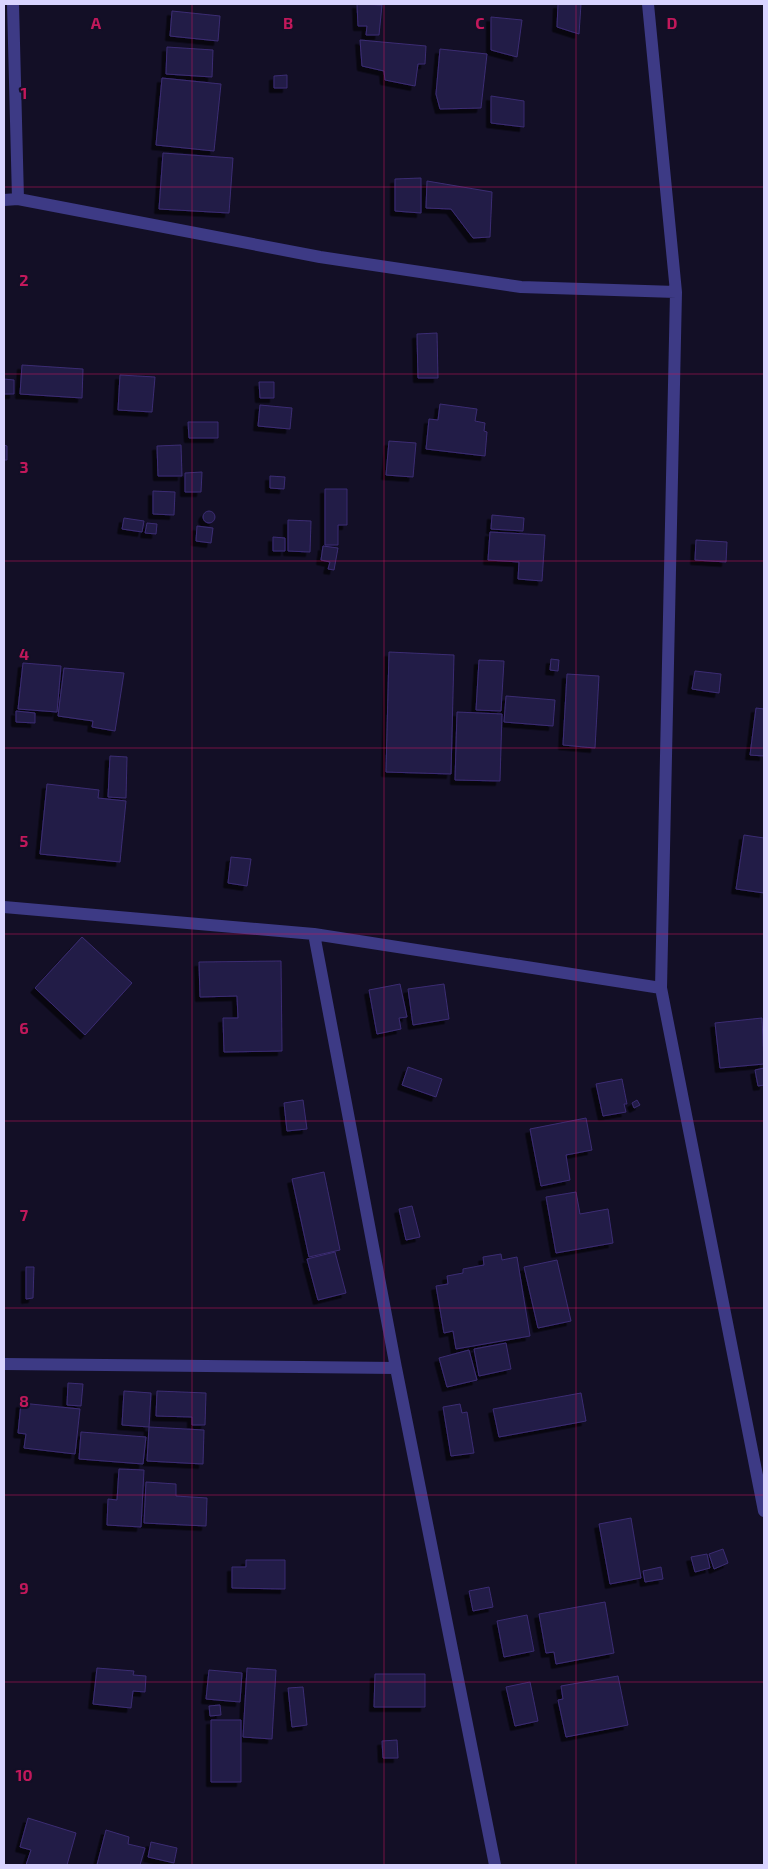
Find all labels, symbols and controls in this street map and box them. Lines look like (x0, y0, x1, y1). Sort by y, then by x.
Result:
text: A (91, 13, 102, 32)
text: B (283, 13, 293, 32)
text: C (475, 13, 485, 32)
text: D (667, 13, 678, 32)
text: 1 (21, 83, 27, 102)
text: 2 (19, 270, 29, 289)
text: 3 (19, 457, 29, 476)
text: 4 (19, 644, 29, 663)
text: 5 (20, 831, 29, 850)
text: 6 (19, 1018, 29, 1037)
text: 7 (20, 1205, 29, 1224)
text: 8 (19, 1391, 29, 1410)
text: 9 (19, 1578, 29, 1597)
text: 10 (15, 1765, 33, 1784)

